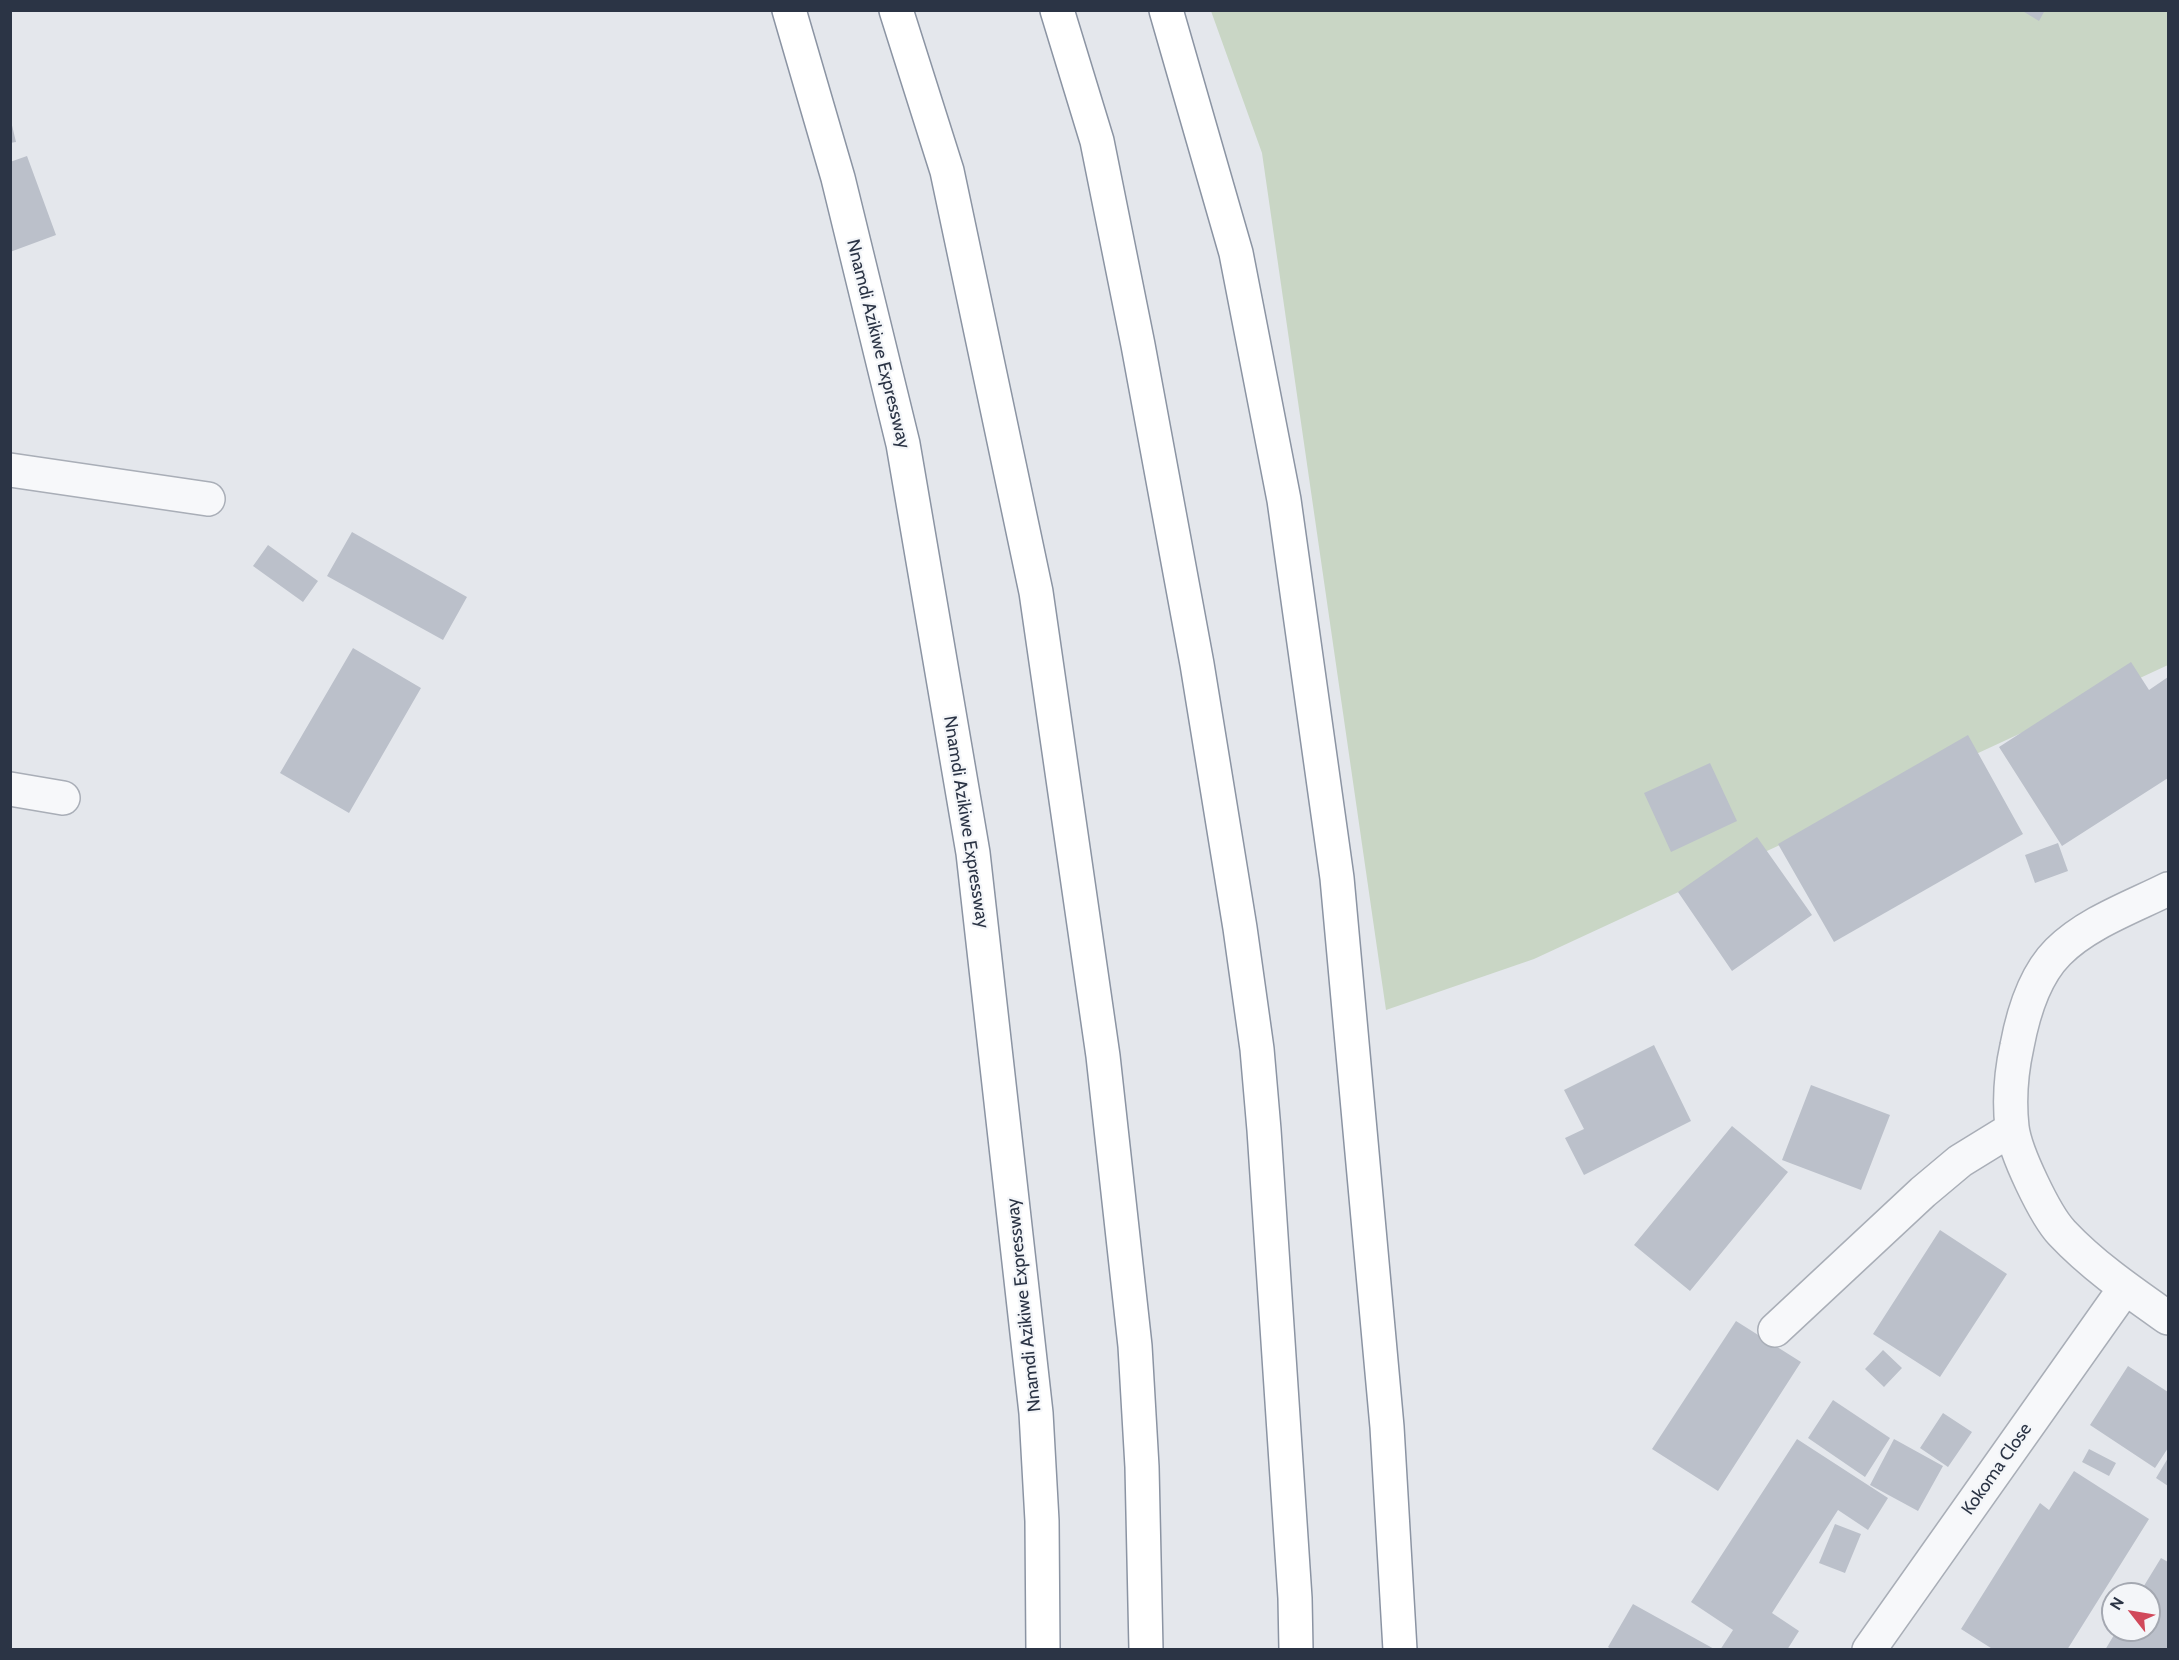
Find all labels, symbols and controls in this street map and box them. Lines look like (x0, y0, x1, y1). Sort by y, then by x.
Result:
street label: Nnamdi Azikiwe Expressway (842, 237, 914, 451)
street label: Nnamdi Azikiwe Expressway (939, 714, 993, 930)
street label: Nnamdi Azikiwe Expressway (1002, 1197, 1046, 1413)
street label: Kokoma Close (1957, 1419, 2037, 1519)
north arrow (2101, 1582, 2161, 1642)
text: N (2106, 1594, 2128, 1613)

